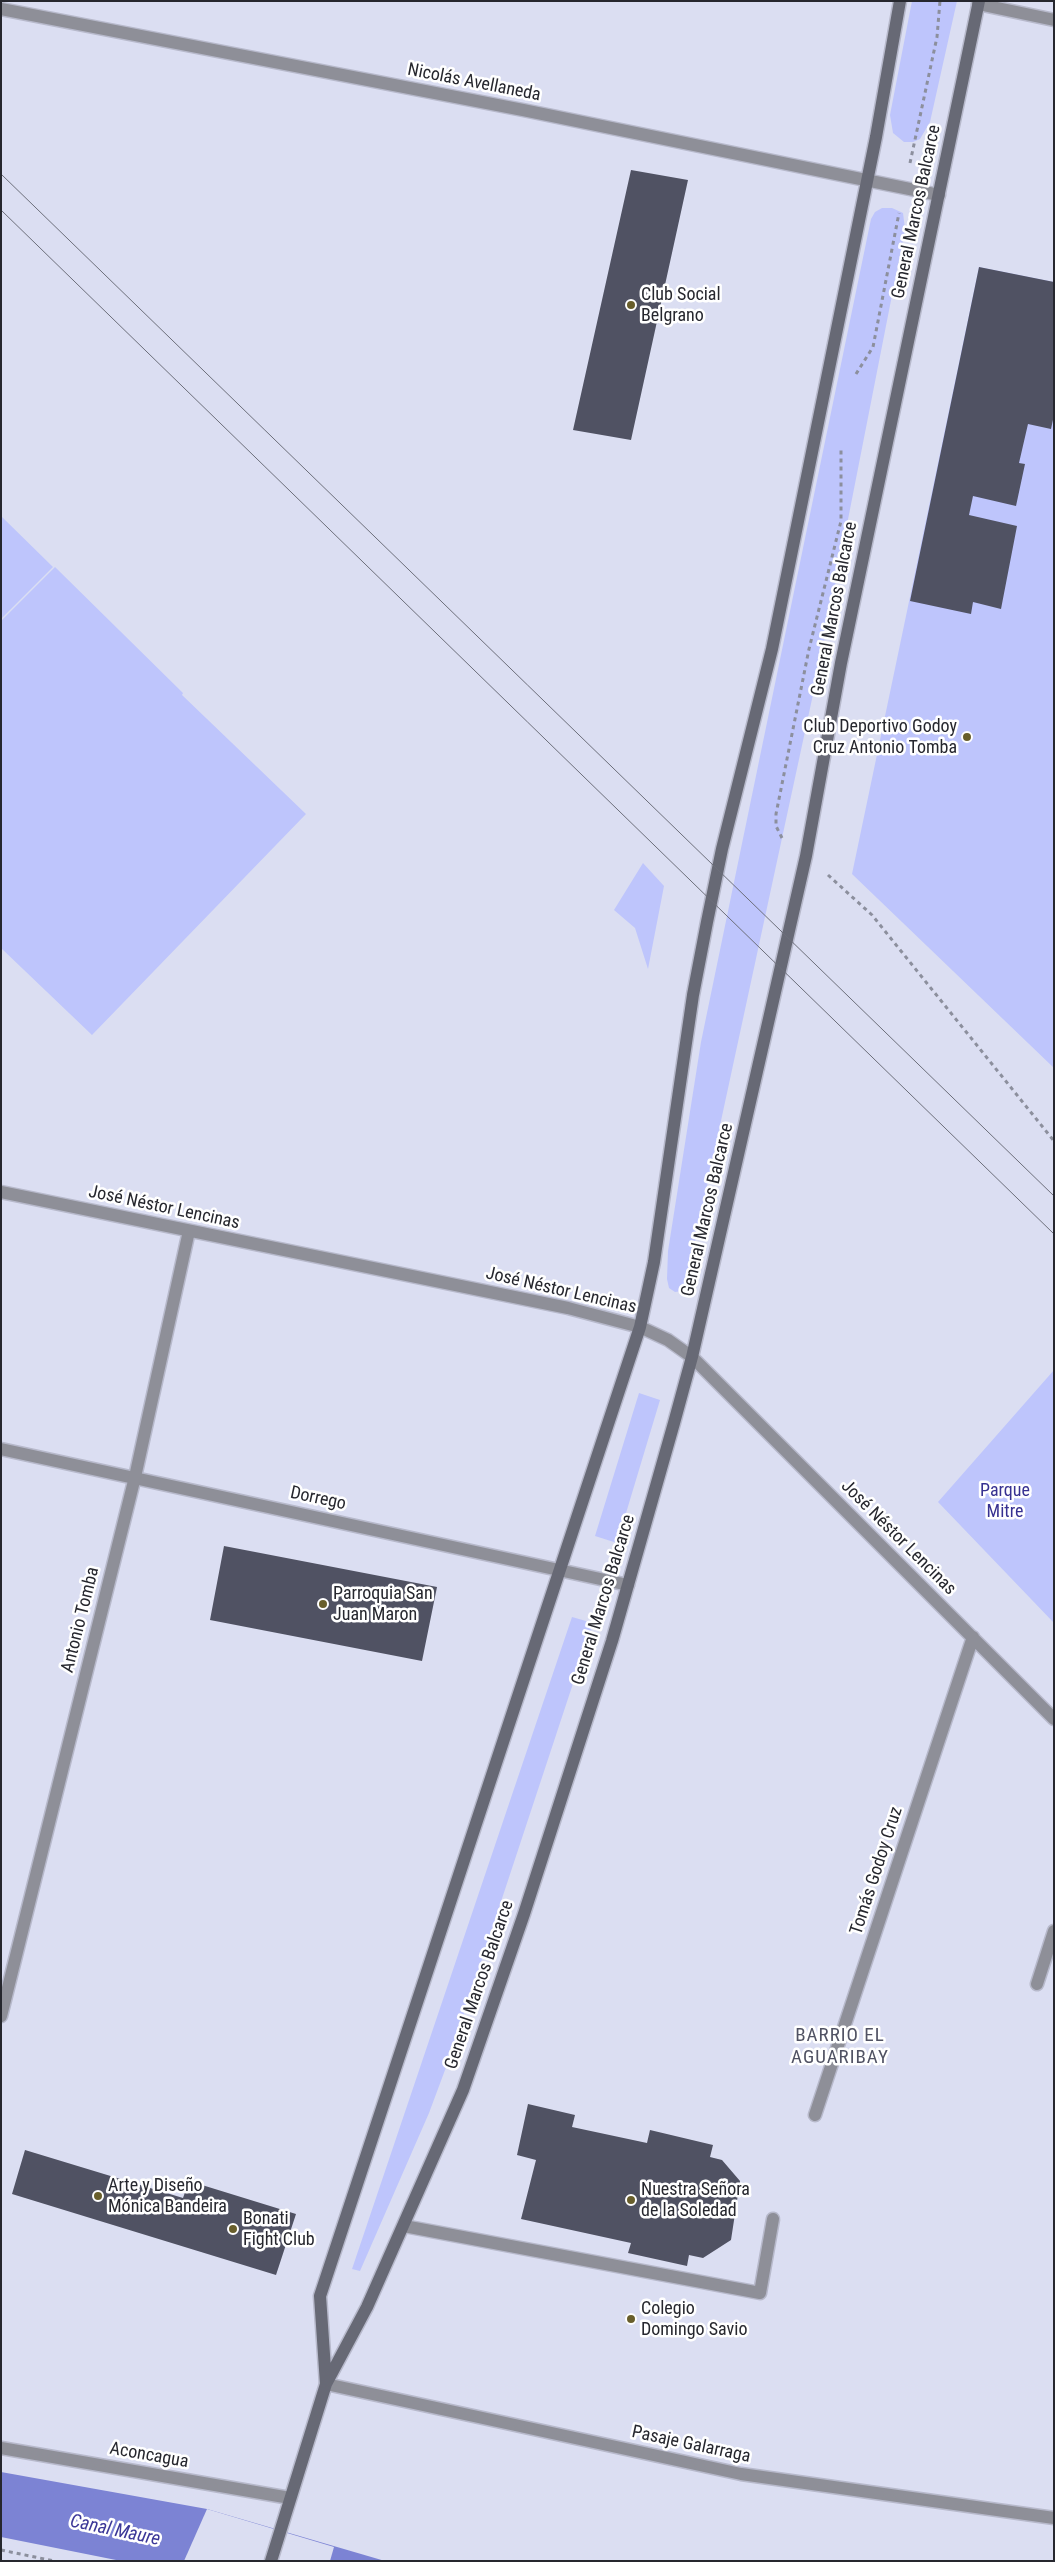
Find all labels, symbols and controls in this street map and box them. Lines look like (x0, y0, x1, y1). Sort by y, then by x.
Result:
street label: Nicolás Avellaneda (406, 59, 542, 107)
street label: General Marcos Balcarce (888, 123, 946, 301)
place label: Club Social Belgrano (641, 284, 721, 326)
marker: Club Social Belgrano (625, 299, 637, 311)
street label: General Marcos Balcarce (808, 520, 862, 698)
place label: Club Deportivo Godoy Cruz Antonio Tomba (803, 716, 957, 759)
marker: Club Deportivo Godoy Cruz Antonio Tomba (961, 731, 973, 743)
street label: General Marcos Balcarce (678, 1121, 738, 1299)
street label: José Néstor Lencinas (87, 1181, 241, 1235)
street label: José Néstor Lencinas (484, 1263, 638, 1319)
street label: José Néstor Lencinas (836, 1476, 960, 1600)
park label: Parque Mitre (980, 1480, 1030, 1522)
street label: Dorrego (288, 1483, 348, 1515)
street label: General Marcos Balcarce (568, 1512, 640, 1688)
street label: Antonio Tomba (57, 1565, 105, 1675)
place label: Parroquia San Juan Maron (333, 1583, 433, 1626)
marker: Parroquia San Juan Maron (317, 1598, 329, 1610)
street label: Tomás Godoy Cruz (846, 1804, 908, 1938)
street label: General Marcos Balcarce (441, 1898, 519, 2072)
district label: BARRIO EL AGUARIBAY (790, 2025, 890, 2069)
place label: Arte y Diseño Mónica Bandeira (108, 2175, 227, 2218)
place label: Nuestra Señora de la Soledad (641, 2179, 750, 2222)
marker: Arte y Diseño Mónica Bandeira (92, 2190, 104, 2202)
marker: Nuestra Señora de la Soledad (625, 2194, 637, 2206)
place label: Bonati Fight Club (243, 2208, 315, 2250)
marker: Bonati Fight Club (227, 2223, 239, 2235)
place label: Colegio Domingo Savio (641, 2298, 747, 2340)
marker: Colegio Domingo Savio (625, 2313, 637, 2325)
street label: Pasaje Galarraga (630, 2422, 752, 2468)
street label: Aconcagua (108, 2438, 190, 2474)
water label: Canal Maure (68, 2510, 162, 2552)

